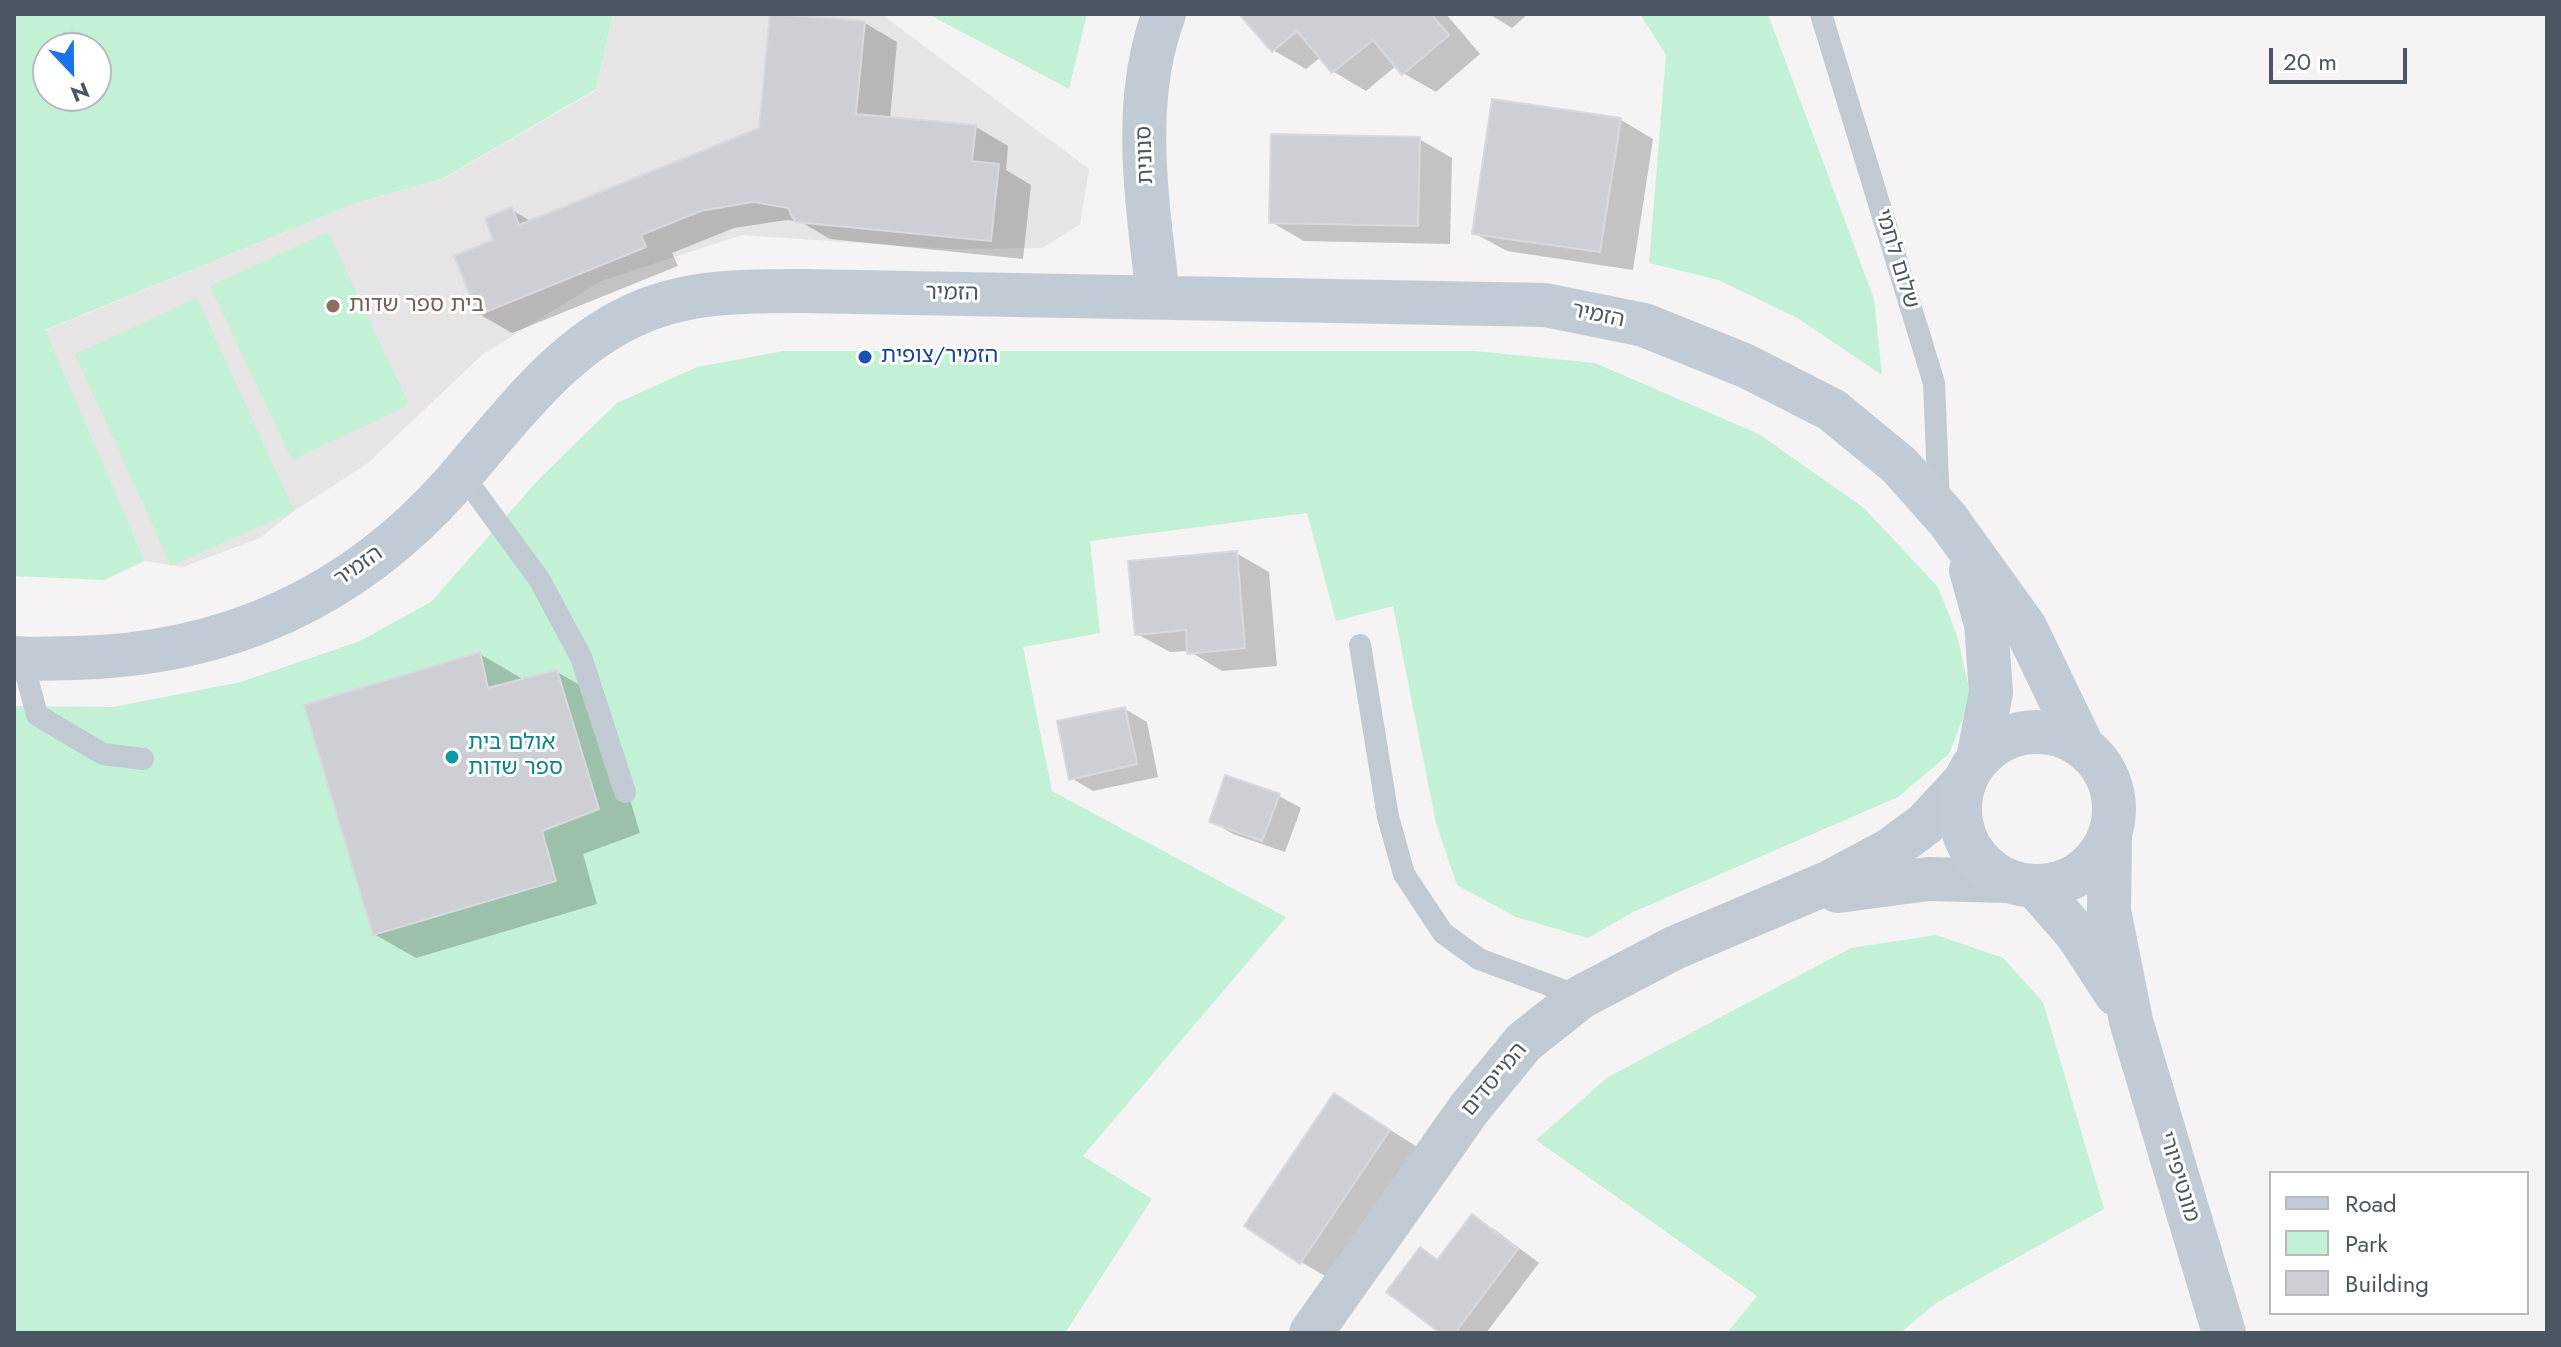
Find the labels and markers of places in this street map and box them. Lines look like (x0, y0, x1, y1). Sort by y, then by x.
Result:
place label: בית ספר שדות (349, 293, 484, 319)
marker: בית ספר שדות (324, 297, 342, 315)
place label: הזמיר/צופית (881, 344, 998, 370)
marker: הזמיר/צופית (856, 348, 874, 366)
place label: אולם בית ספר שדות (468, 731, 563, 782)
marker: אולם בית ספר שדות (443, 748, 461, 766)

